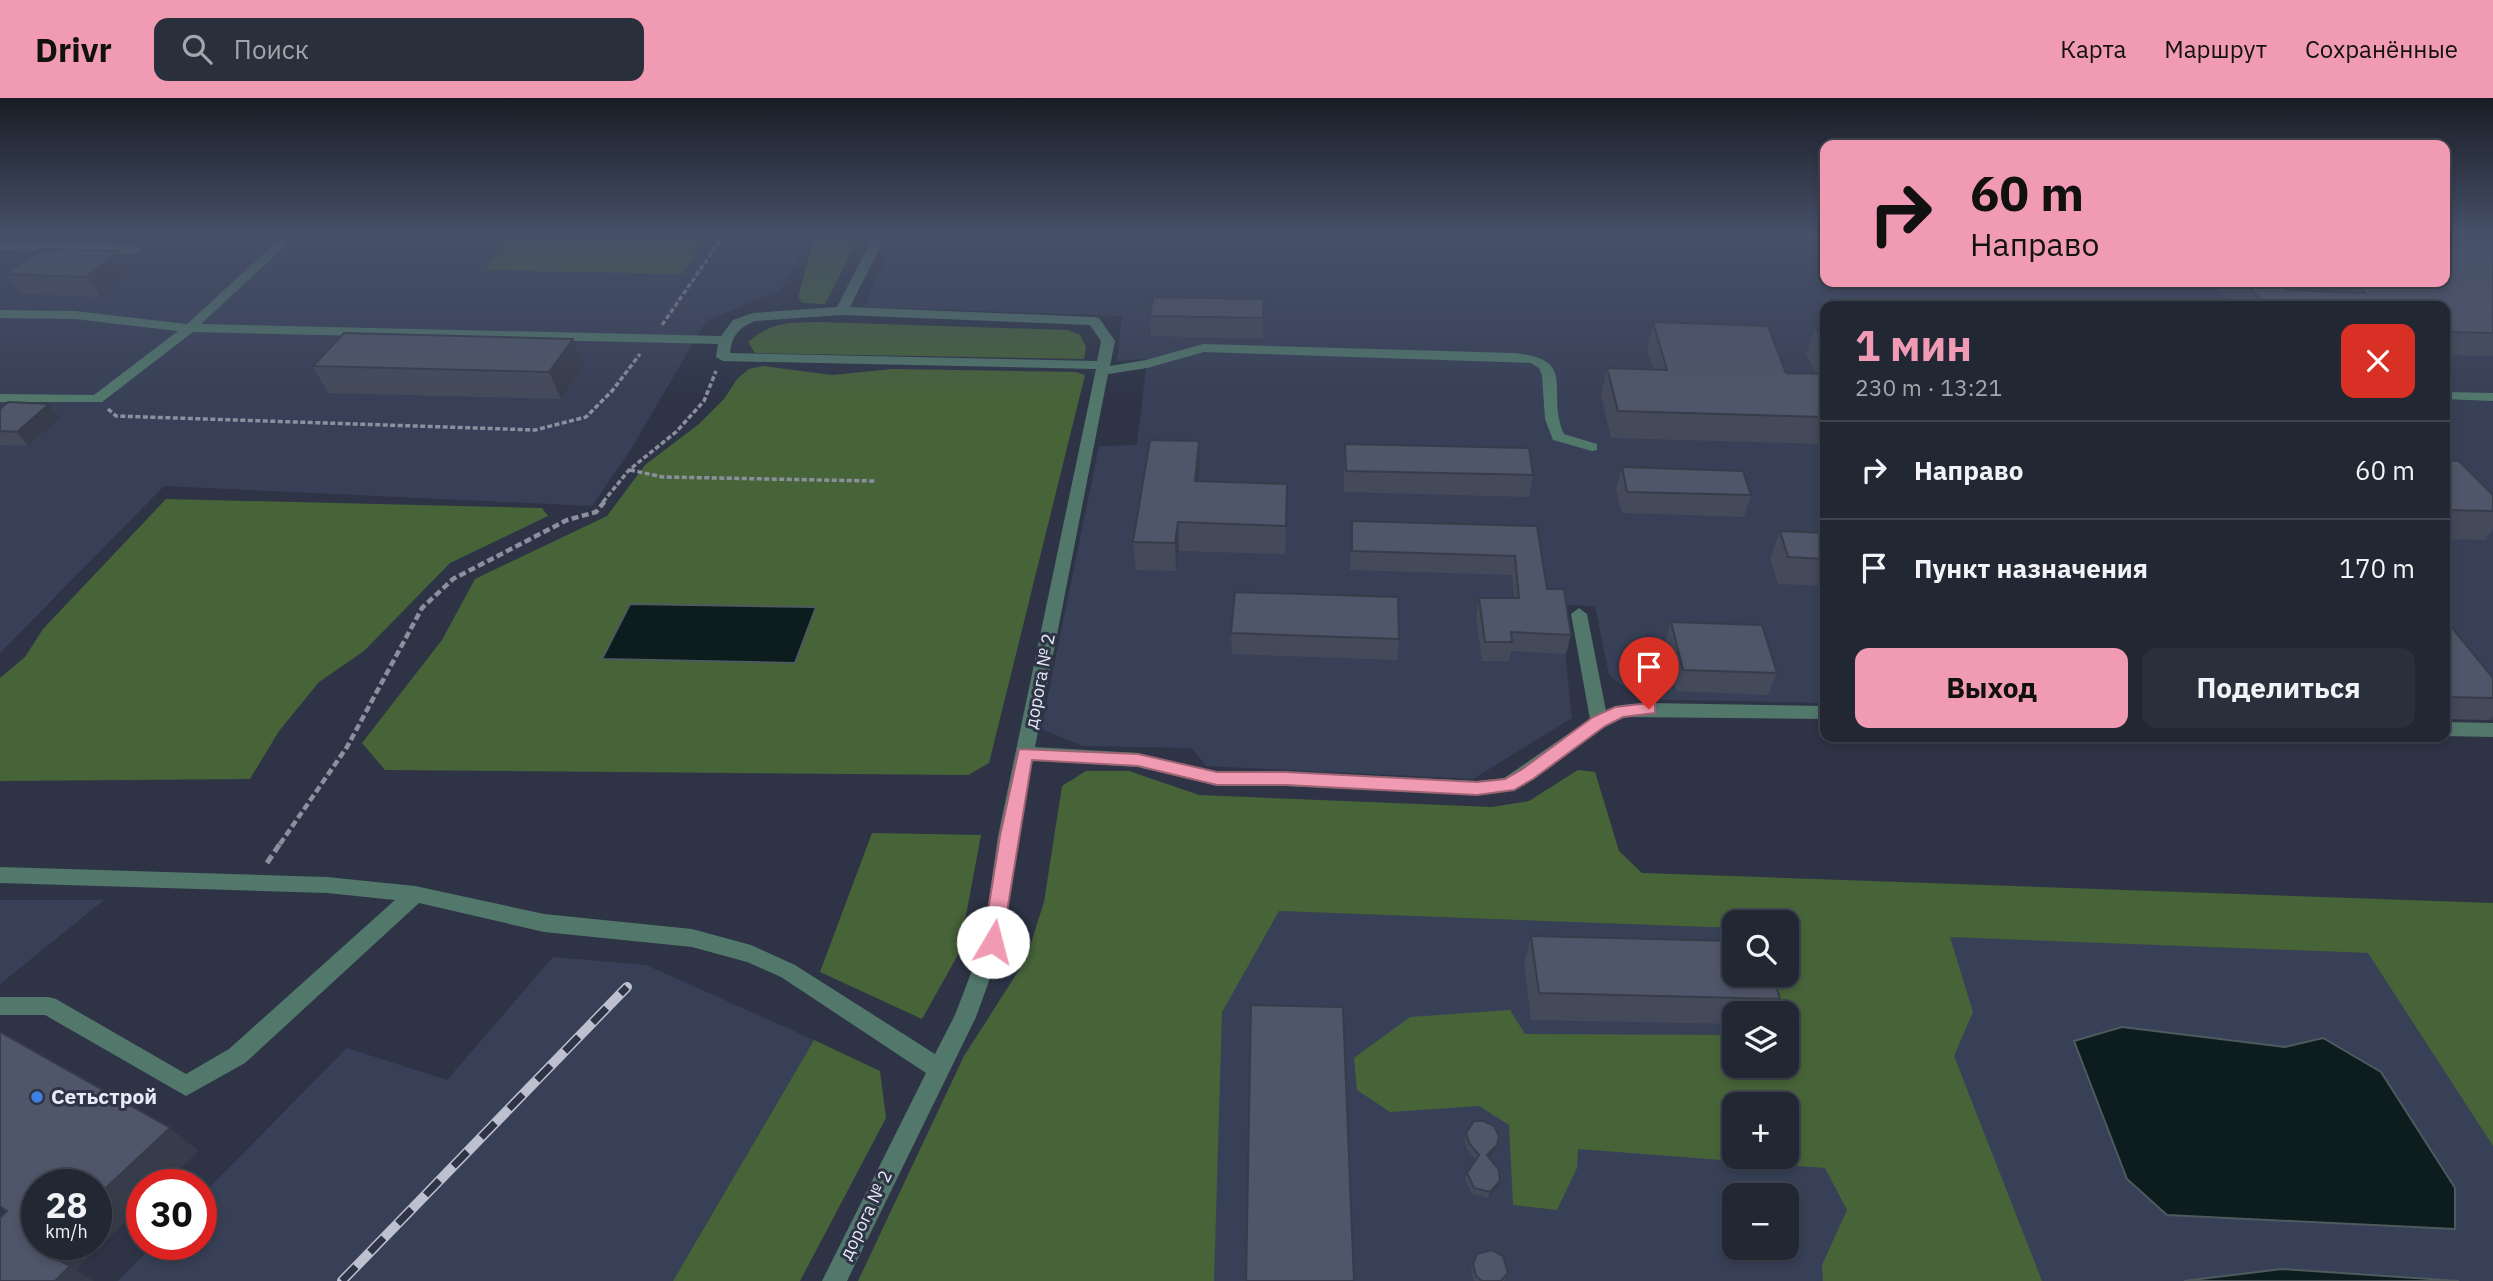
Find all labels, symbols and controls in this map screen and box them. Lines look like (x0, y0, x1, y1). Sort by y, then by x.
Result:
search box (154, 18, 644, 81)
text: Drivr (35, 28, 112, 71)
icon: search (178, 30, 216, 68)
text: Поиск (234, 32, 309, 66)
text: Карта (2060, 33, 2126, 65)
text: Маршрут (2164, 33, 2267, 65)
text: Сохранённые (2305, 33, 2458, 65)
text: 60 m (1970, 161, 2084, 224)
icon: right (1855, 168, 1946, 259)
text: Направо (1970, 223, 2099, 265)
text: 1 мин (1855, 318, 1972, 373)
button: close (2341, 324, 2415, 398)
text: 230 m · 13:21 (1855, 372, 2002, 402)
icon: right (1855, 451, 1893, 489)
text: Направо (1914, 453, 2023, 487)
text: 60 m (2355, 453, 2415, 487)
icon: arrive (1855, 549, 1893, 587)
text: Пункт назначения (1914, 551, 2148, 585)
text: 170 m (2339, 551, 2415, 585)
street label: дорога № 2 (1019, 631, 1060, 730)
pin (1619, 637, 1679, 709)
icon: arrive (1630, 648, 1668, 686)
button: Выход (1855, 648, 2128, 728)
button: Поделиться (2142, 648, 2415, 728)
position arrow (956, 905, 1030, 979)
map controls (1722, 910, 1799, 1260)
button: search (1722, 910, 1799, 987)
button: layers (1722, 1001, 1799, 1078)
place label: Сетьстрой (51, 1082, 157, 1110)
marker: Сетьстрой (29, 1089, 45, 1105)
button: + (1722, 1092, 1799, 1169)
street label: дорога № 2 (834, 1166, 897, 1263)
speed limit sign: 30 (126, 1169, 217, 1260)
text: 28 (45, 1182, 88, 1228)
button: − (1722, 1183, 1799, 1260)
text: km/h (45, 1220, 88, 1243)

